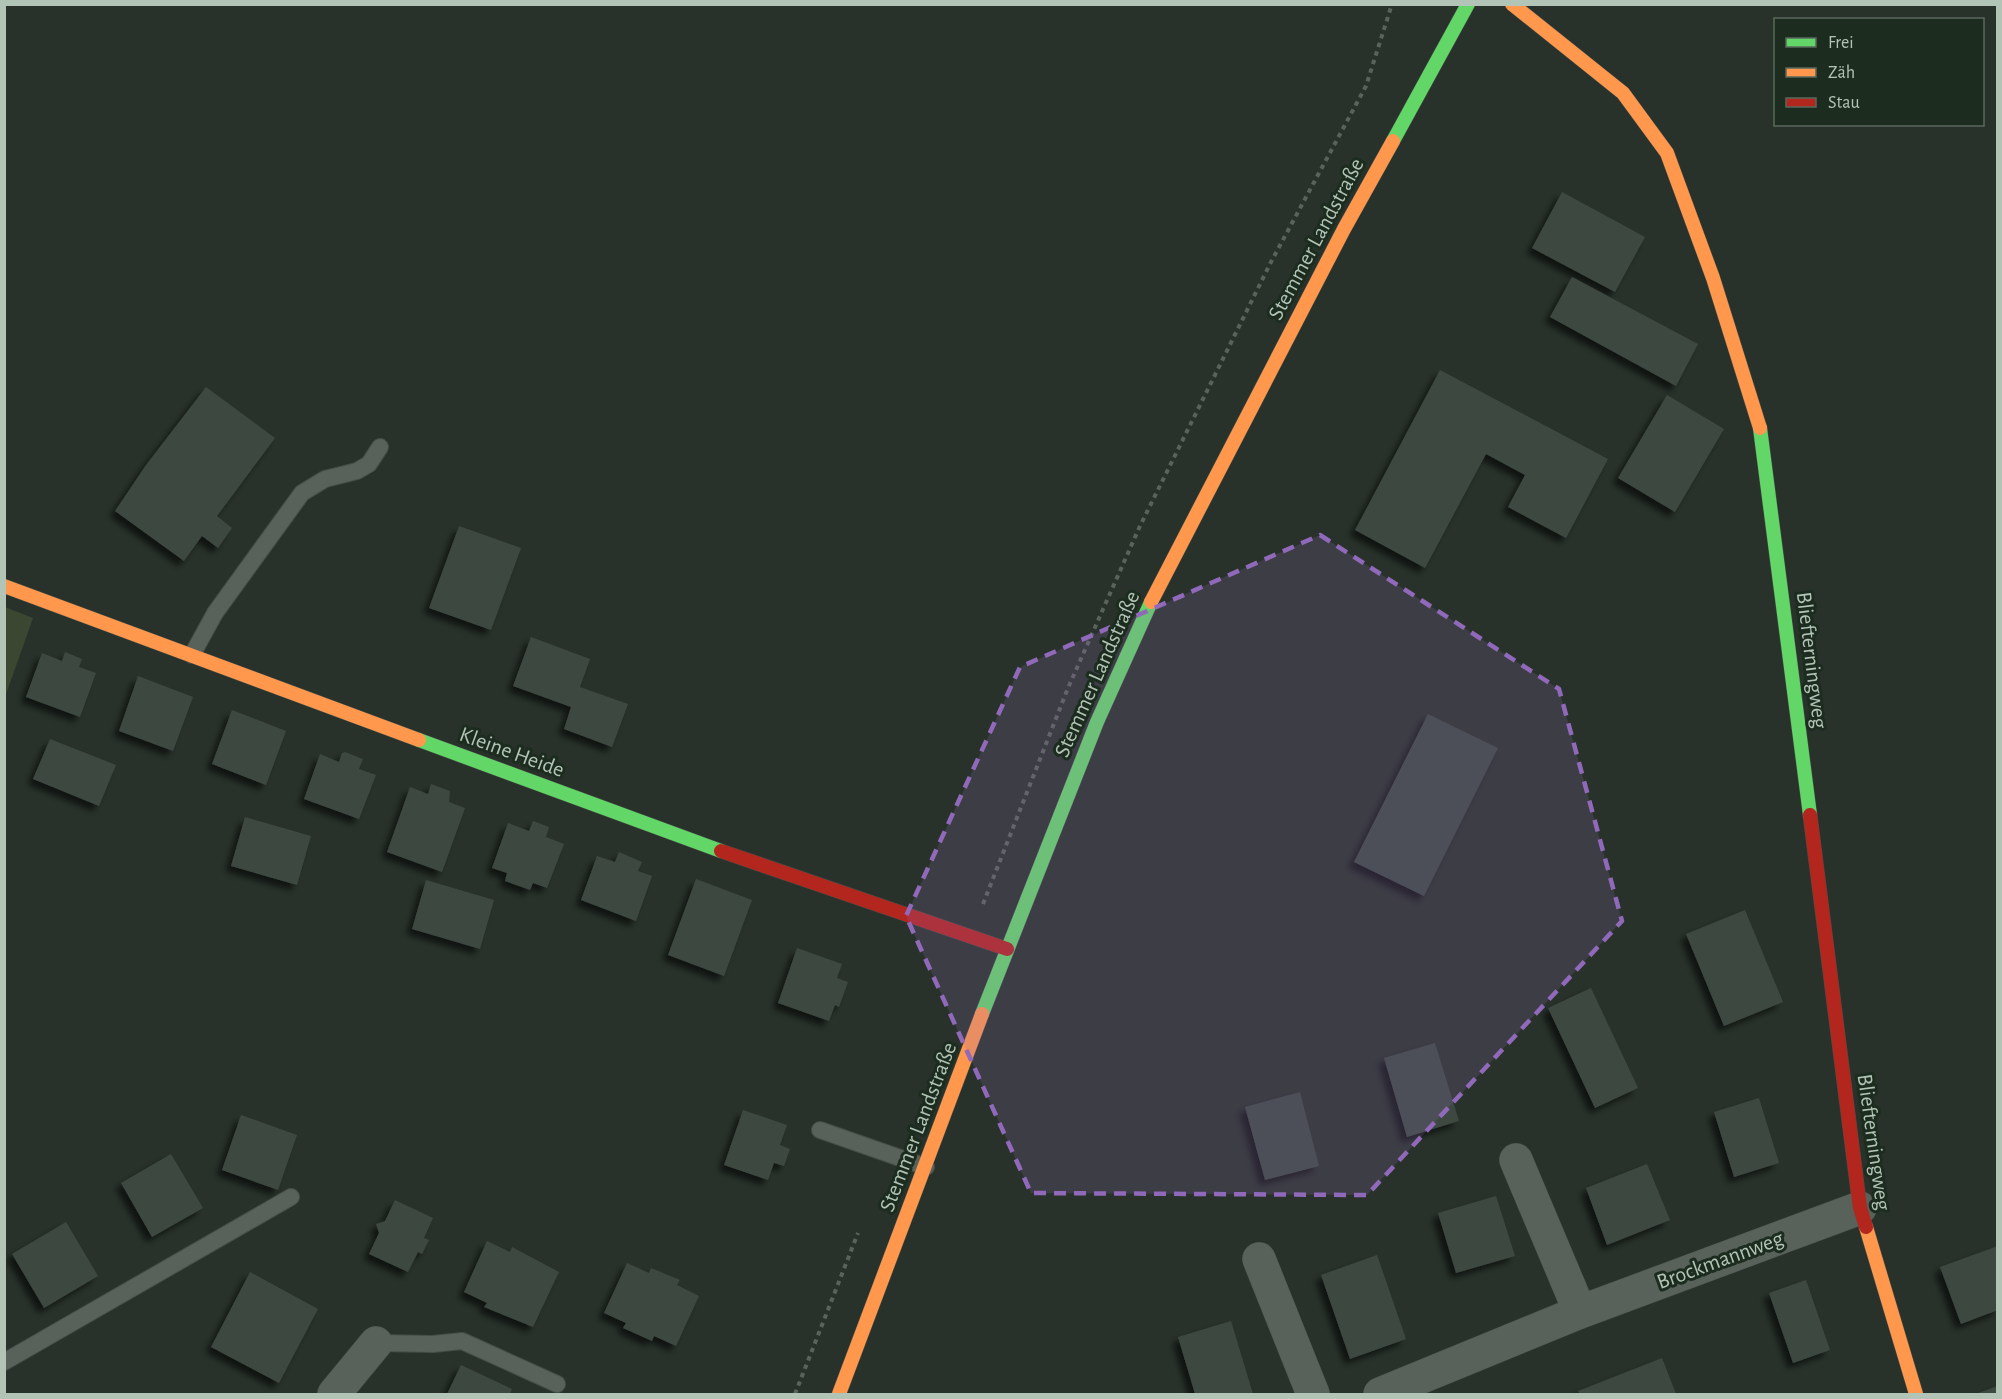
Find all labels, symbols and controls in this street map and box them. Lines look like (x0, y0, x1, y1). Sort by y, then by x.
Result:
legend (1774, 18, 1984, 126)
text: Frei (1828, 34, 1854, 52)
text: Zäh (1828, 64, 1855, 82)
text: Stau (1828, 94, 1860, 112)
street label: Stemmer Landstraße (1264, 155, 1368, 323)
street label: Stemmer Landstraße (1050, 588, 1144, 760)
street label: Bliefterningweg (1793, 590, 1831, 730)
street label: Kleine Heide (457, 723, 567, 781)
street label: Stemmer Landstraße (876, 1039, 960, 1215)
street label: Bliefterningweg (1854, 1072, 1894, 1212)
street label: Brockmannweg (1654, 1227, 1786, 1293)

